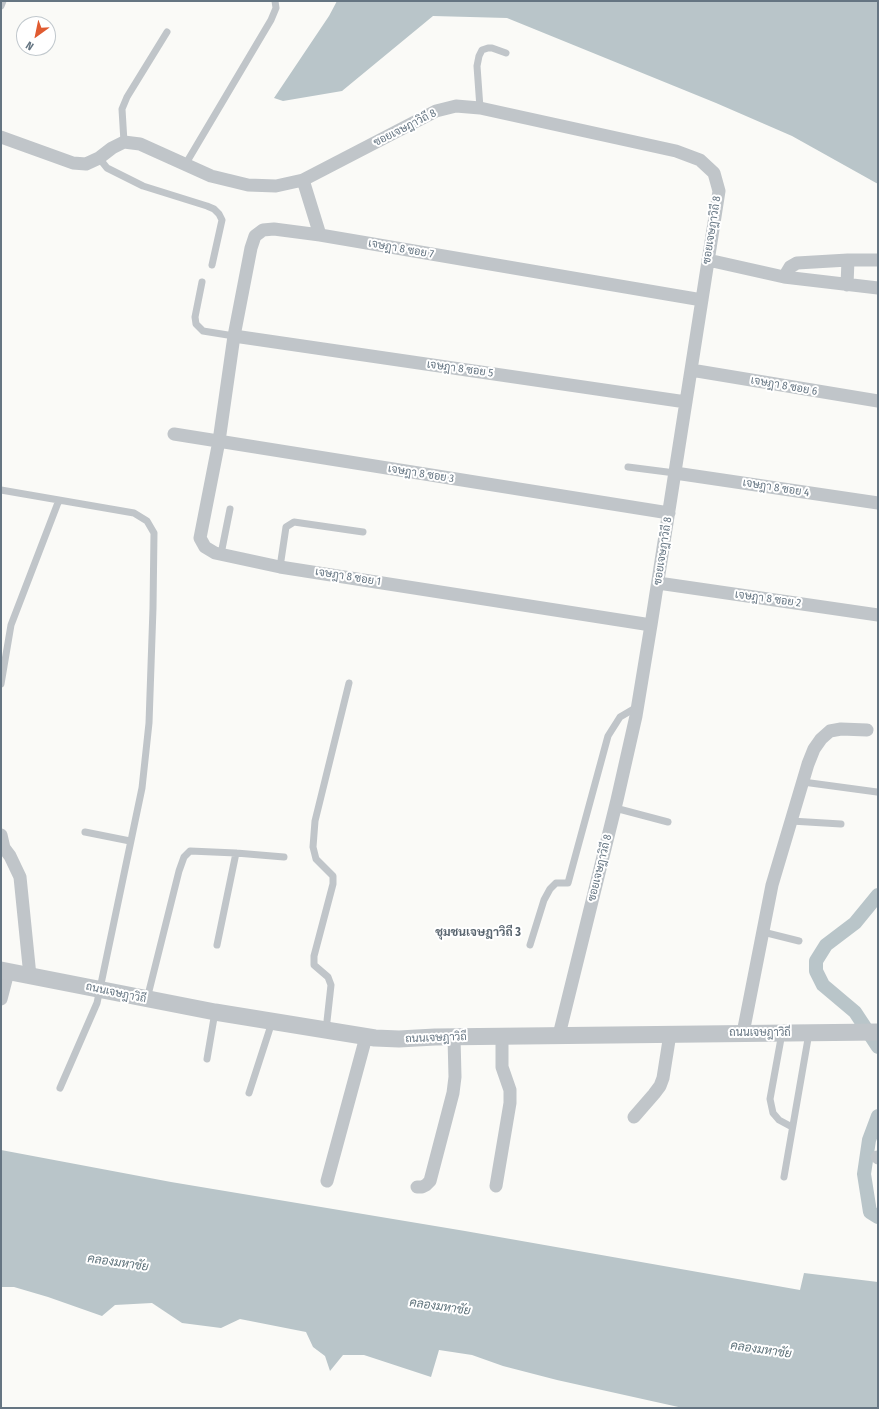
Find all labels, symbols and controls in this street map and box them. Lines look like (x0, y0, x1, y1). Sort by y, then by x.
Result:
north arrow (16, 16, 56, 56)
text: N (23, 38, 36, 53)
street label: ซอยเจษฎาวิถี 8 (371, 107, 439, 149)
street label: ซอยเจษฎาวิถี 8 (700, 195, 724, 265)
street label: เจษฎา 8 ซอย 7 (367, 237, 435, 261)
street label: เจษฎา 8 ซอย 5 (426, 358, 494, 380)
street label: เจษฎา 8 ซอย 6 (750, 374, 818, 398)
street label: เจษฎา 8 ซอย 3 (387, 462, 455, 486)
street label: เจษฎา 8 ซอย 4 (742, 476, 810, 500)
street label: ซอยเจษฎาวิถี 8 (651, 516, 675, 586)
street label: เจษฎา 8 ซอย 1 (314, 565, 382, 589)
street label: เจษฎา 8 ซอย 2 (734, 588, 802, 610)
street label: ซอยเจษฎาวิถี 8 (585, 833, 615, 903)
district label: ชุมชนเจษฎาวิถี 3 (435, 926, 521, 940)
street label: ถนนเจษฎาวิถี (85, 980, 147, 1006)
street label: ถนนเจษฎาวิถี (729, 1026, 791, 1040)
street label: ถนนเจษฎาวิถี (405, 1030, 467, 1046)
water label: คลองมหาชัย (86, 1252, 150, 1274)
water label: คลองมหาชัย (408, 1296, 472, 1318)
water label: คลองมหาชัย (729, 1339, 793, 1361)

